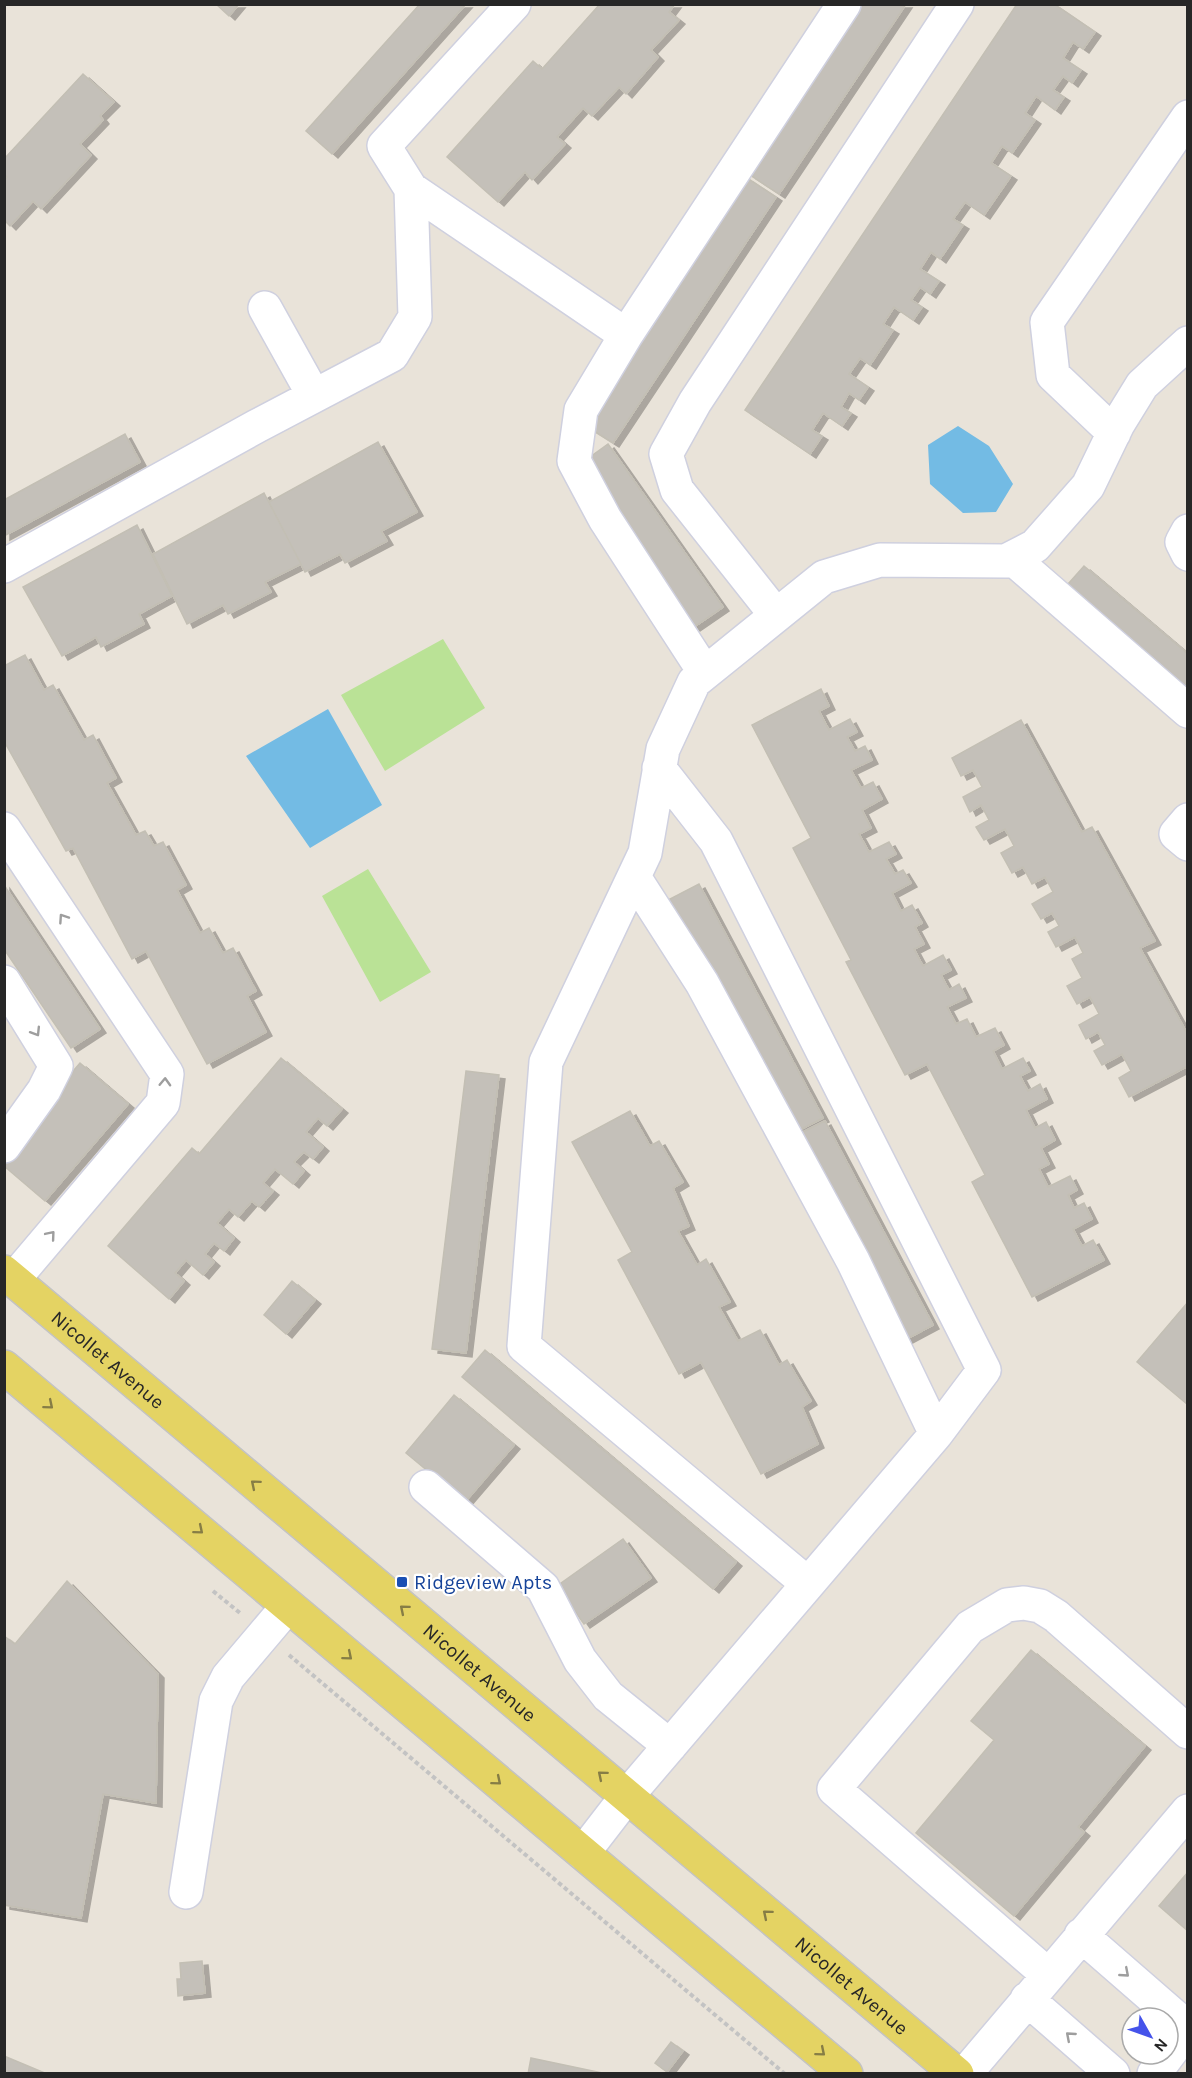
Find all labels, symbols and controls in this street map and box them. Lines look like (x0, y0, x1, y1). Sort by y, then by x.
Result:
one-way arrow (59, 914, 70, 925)
one-way arrow (28, 1026, 40, 1036)
one-way arrow (158, 1077, 171, 1086)
one-way arrow (44, 1231, 55, 1242)
street label: Nicollet Avenue (47, 1306, 169, 1414)
one-way arrow (42, 1398, 53, 1409)
one-way arrow (251, 1480, 262, 1491)
one-way arrow (192, 1523, 203, 1534)
place label: Ridgeview Apts (414, 1571, 552, 1594)
marker: Ridgeview Apts (395, 1575, 409, 1589)
one-way arrow (400, 1605, 411, 1616)
street label: Nicollet Avenue (419, 1618, 541, 1727)
one-way arrow (341, 1649, 352, 1660)
one-way arrow (598, 1771, 609, 1782)
one-way arrow (490, 1774, 501, 1785)
one-way arrow (763, 1910, 774, 1921)
street label: Nicollet Avenue (791, 1931, 913, 2039)
one-way arrow (1118, 1966, 1129, 1977)
north arrow (1120, 2006, 1180, 2066)
one-way arrow (1066, 2032, 1077, 2043)
text: N (1150, 2035, 1172, 2056)
one-way arrow (814, 2045, 825, 2056)

